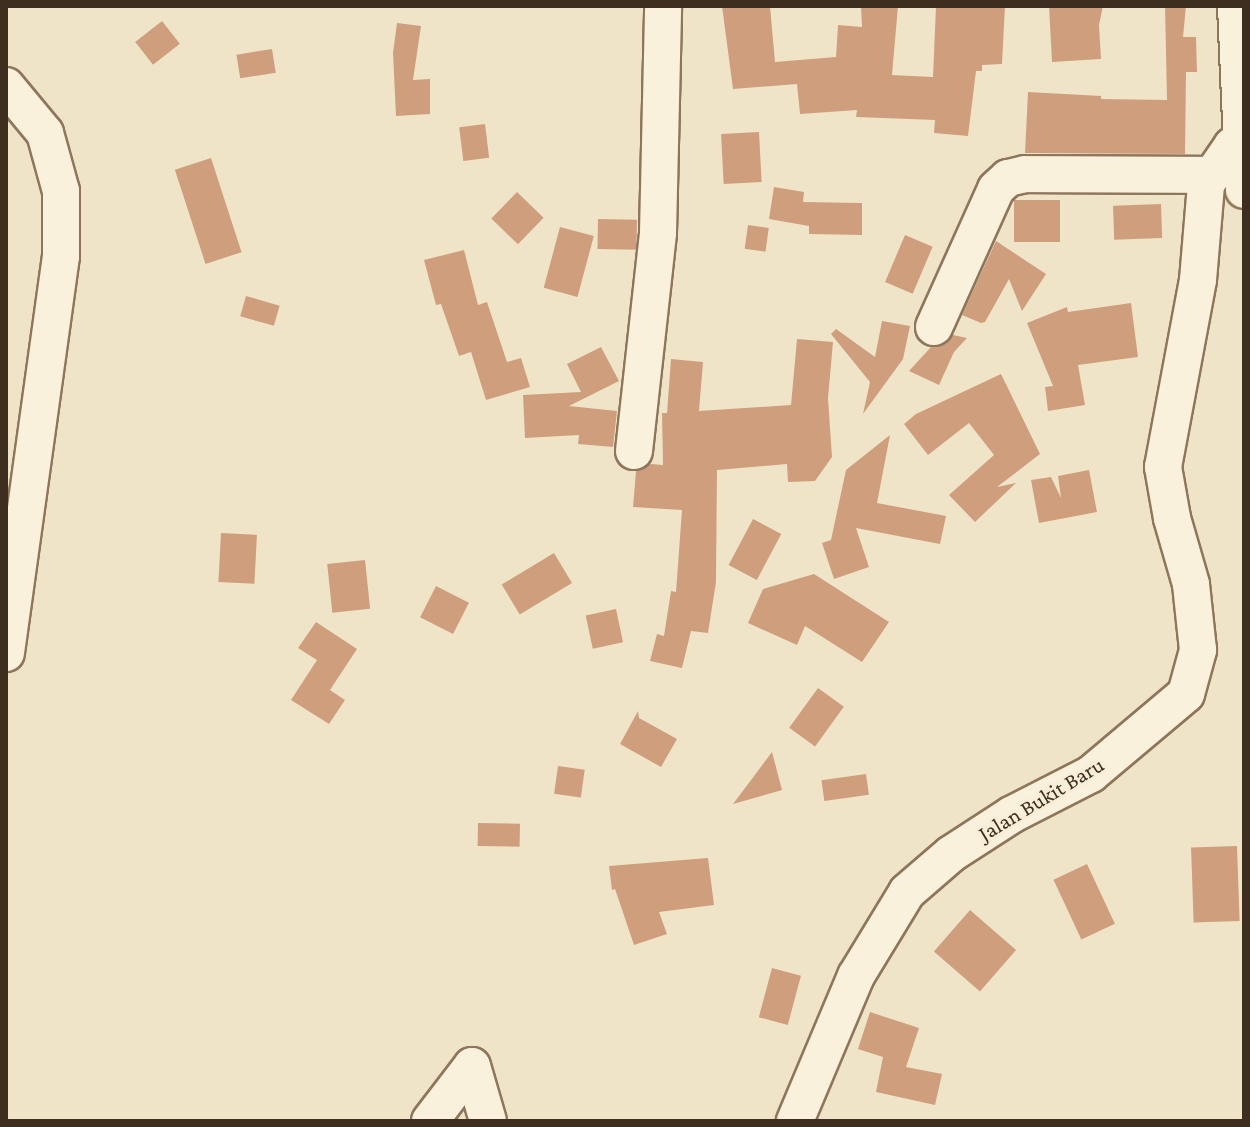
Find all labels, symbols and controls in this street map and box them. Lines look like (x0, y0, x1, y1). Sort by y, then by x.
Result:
street label: Jalan Bukit Baru (973, 751, 1109, 847)

